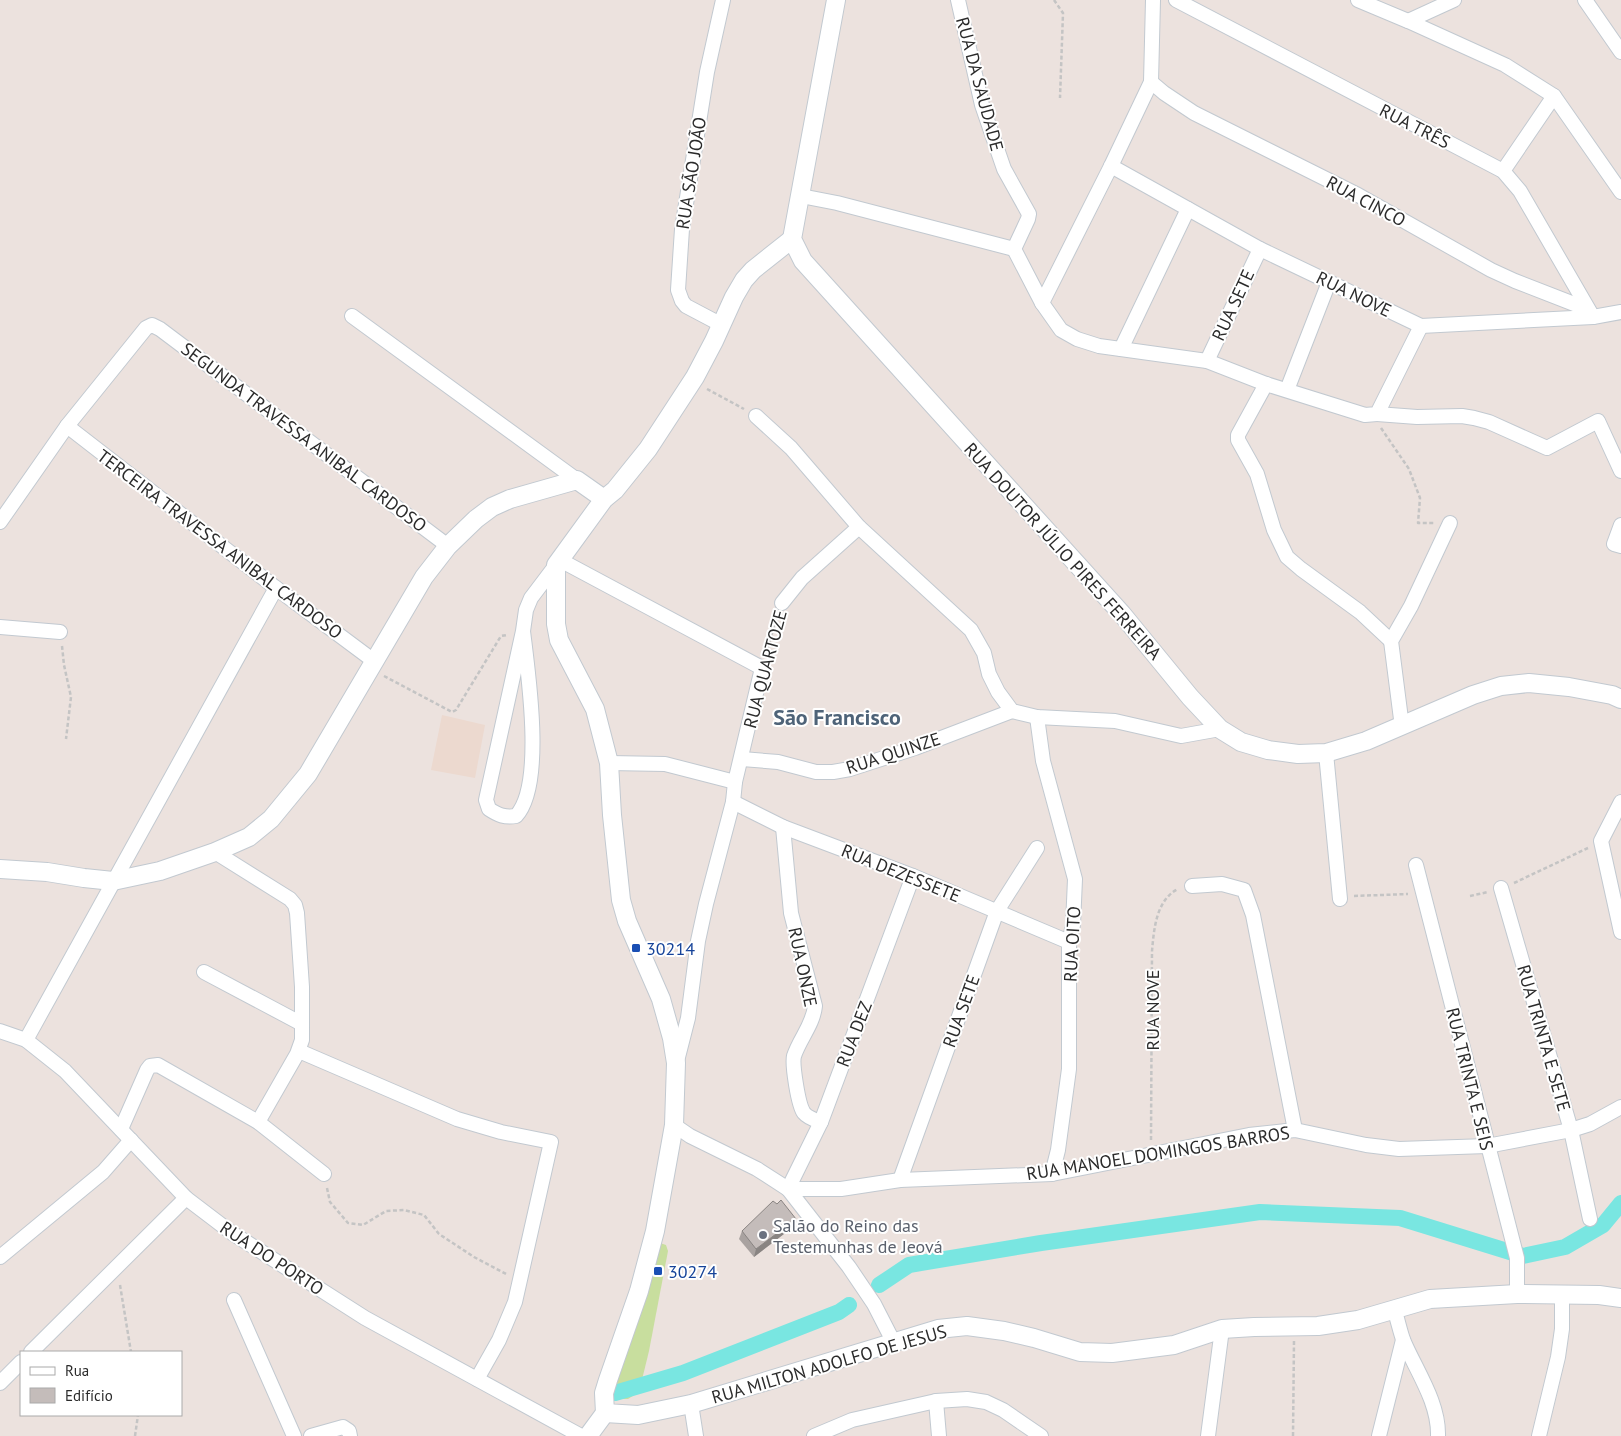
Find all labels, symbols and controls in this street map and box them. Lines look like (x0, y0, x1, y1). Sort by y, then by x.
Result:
street label: RUA DA SAUDADE (951, 14, 1009, 154)
street label: RUA TRÊS (1376, 98, 1454, 154)
street label: RUA SÃO JOÃO (671, 115, 711, 231)
street label: RUA CINCO (1322, 170, 1410, 232)
street label: RUA SETE (1207, 266, 1259, 344)
street label: RUA NOVE (1313, 266, 1395, 322)
street label: SEGUNDA TRAVESSA ANIBAL CARDOSO (177, 337, 431, 537)
street label: RUA DOUTOR JÚLIO PIRES FERREIRA (959, 438, 1167, 665)
street label: TERCEIRA TRAVESSA ANIBAL CARDOSO (93, 444, 347, 644)
street label: RUA QUARTOZE (738, 607, 792, 731)
district label: São Francisco (773, 703, 901, 731)
street label: RUA QUINZE (843, 727, 943, 779)
street label: RUA DEZESSETE (838, 839, 964, 907)
street label: RUA OITO (1059, 905, 1085, 983)
street label: RUA ONZE (783, 925, 823, 1009)
place label: 30214 (646, 937, 695, 960)
marker: 30214 (630, 942, 642, 954)
street label: RUA TRINTA E SETE (1512, 962, 1576, 1114)
street label: RUA NOVE (1141, 970, 1164, 1050)
street label: RUA SETE (937, 971, 985, 1051)
street label: RUA DEZ (831, 998, 877, 1070)
street label: RUA TRINTA E SEIS (1441, 1005, 1499, 1153)
street label: RUA MANOEL DOMINGOS BARROS (1025, 1121, 1291, 1185)
place label: Salão do Reino das Testemunhas de Jeová (773, 1214, 943, 1258)
street label: RUA DO PORTO (216, 1216, 328, 1300)
marker: Salão do Reino das Testemunhas de Jeová (757, 1229, 769, 1241)
place label: 30274 (668, 1260, 717, 1283)
marker: 30274 (652, 1265, 664, 1277)
street label: RUA MILTON ADOLFO DE JESUS (709, 1319, 949, 1409)
legend (20, 1351, 182, 1416)
text: Rua (65, 1361, 89, 1380)
text: Edifício (65, 1386, 113, 1405)

